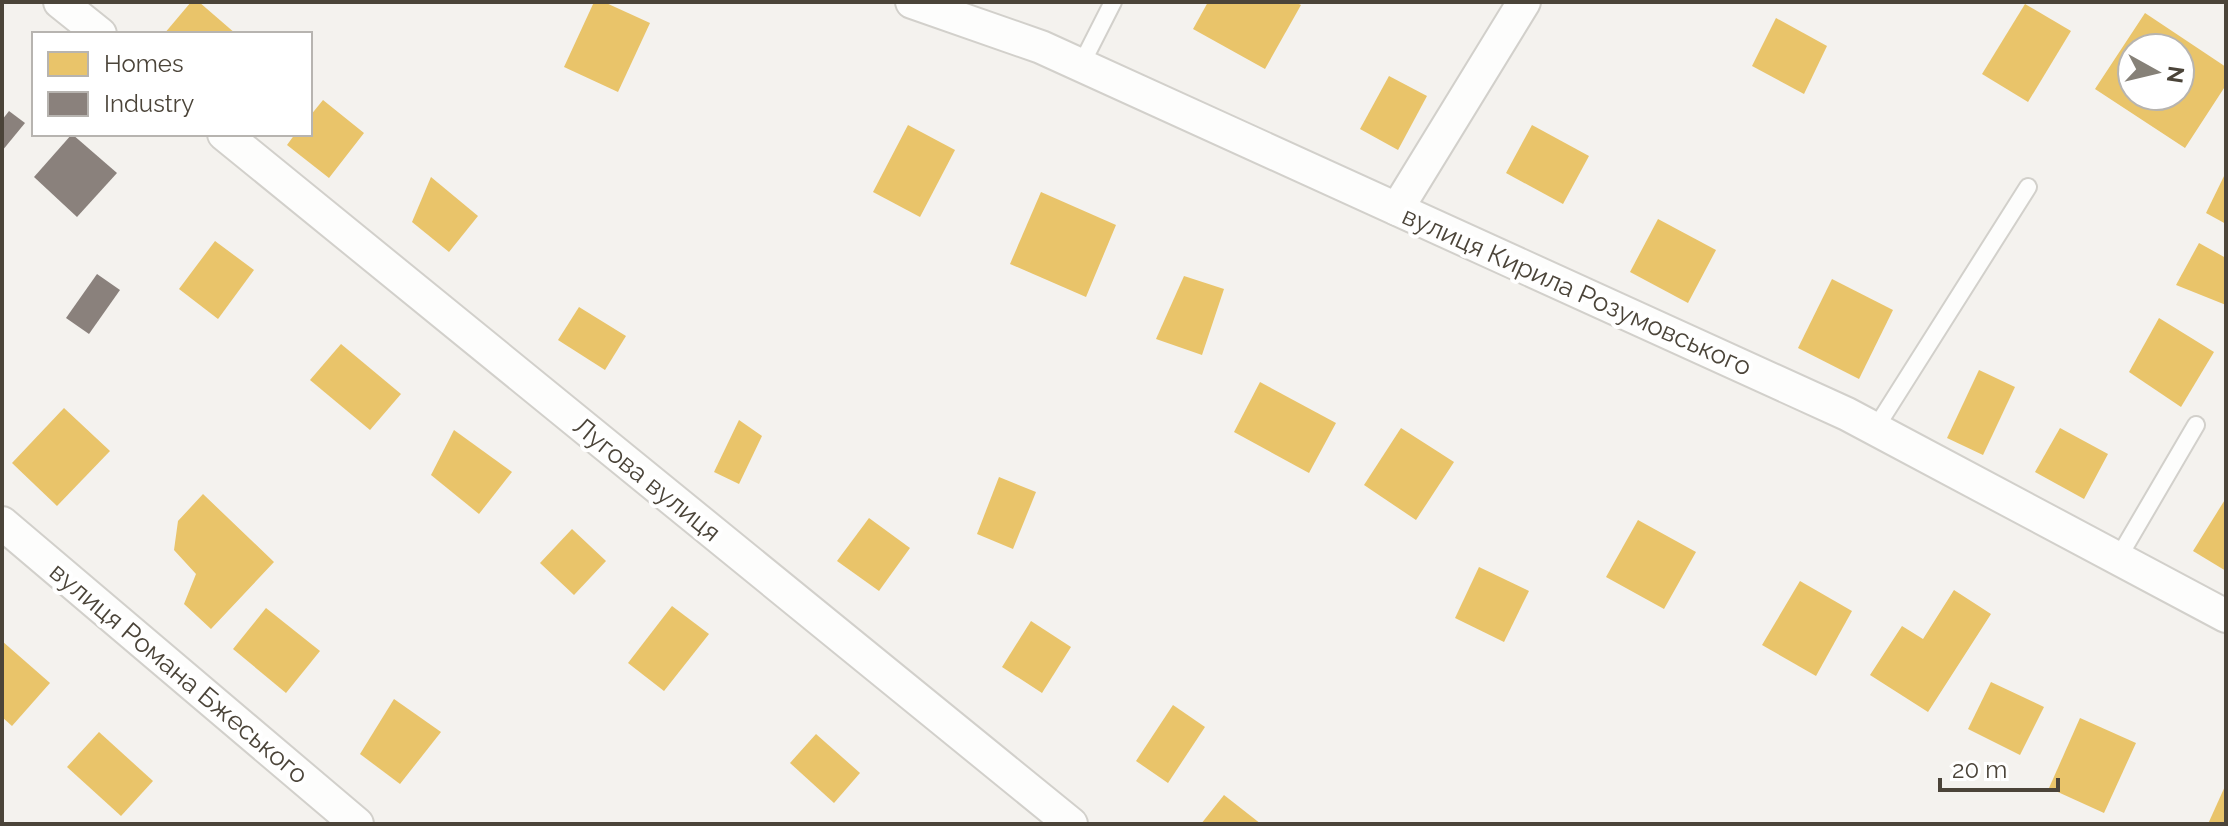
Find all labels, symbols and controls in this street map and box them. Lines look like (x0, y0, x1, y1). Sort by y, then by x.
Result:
legend (32, 32, 312, 136)
north arrow (2116, 32, 2196, 112)
text: Homes (104, 49, 184, 78)
text: N (2162, 65, 2190, 85)
text: Industry (104, 89, 194, 118)
street label: вулиця Кирила Розумовського (1398, 200, 1756, 382)
street label: Лугова вулиця (567, 411, 727, 547)
street label: вулиця Романа Бжеського (44, 556, 314, 790)
scale bar (1940, 742, 2058, 792)
text: 20 m (1952, 755, 2007, 784)

